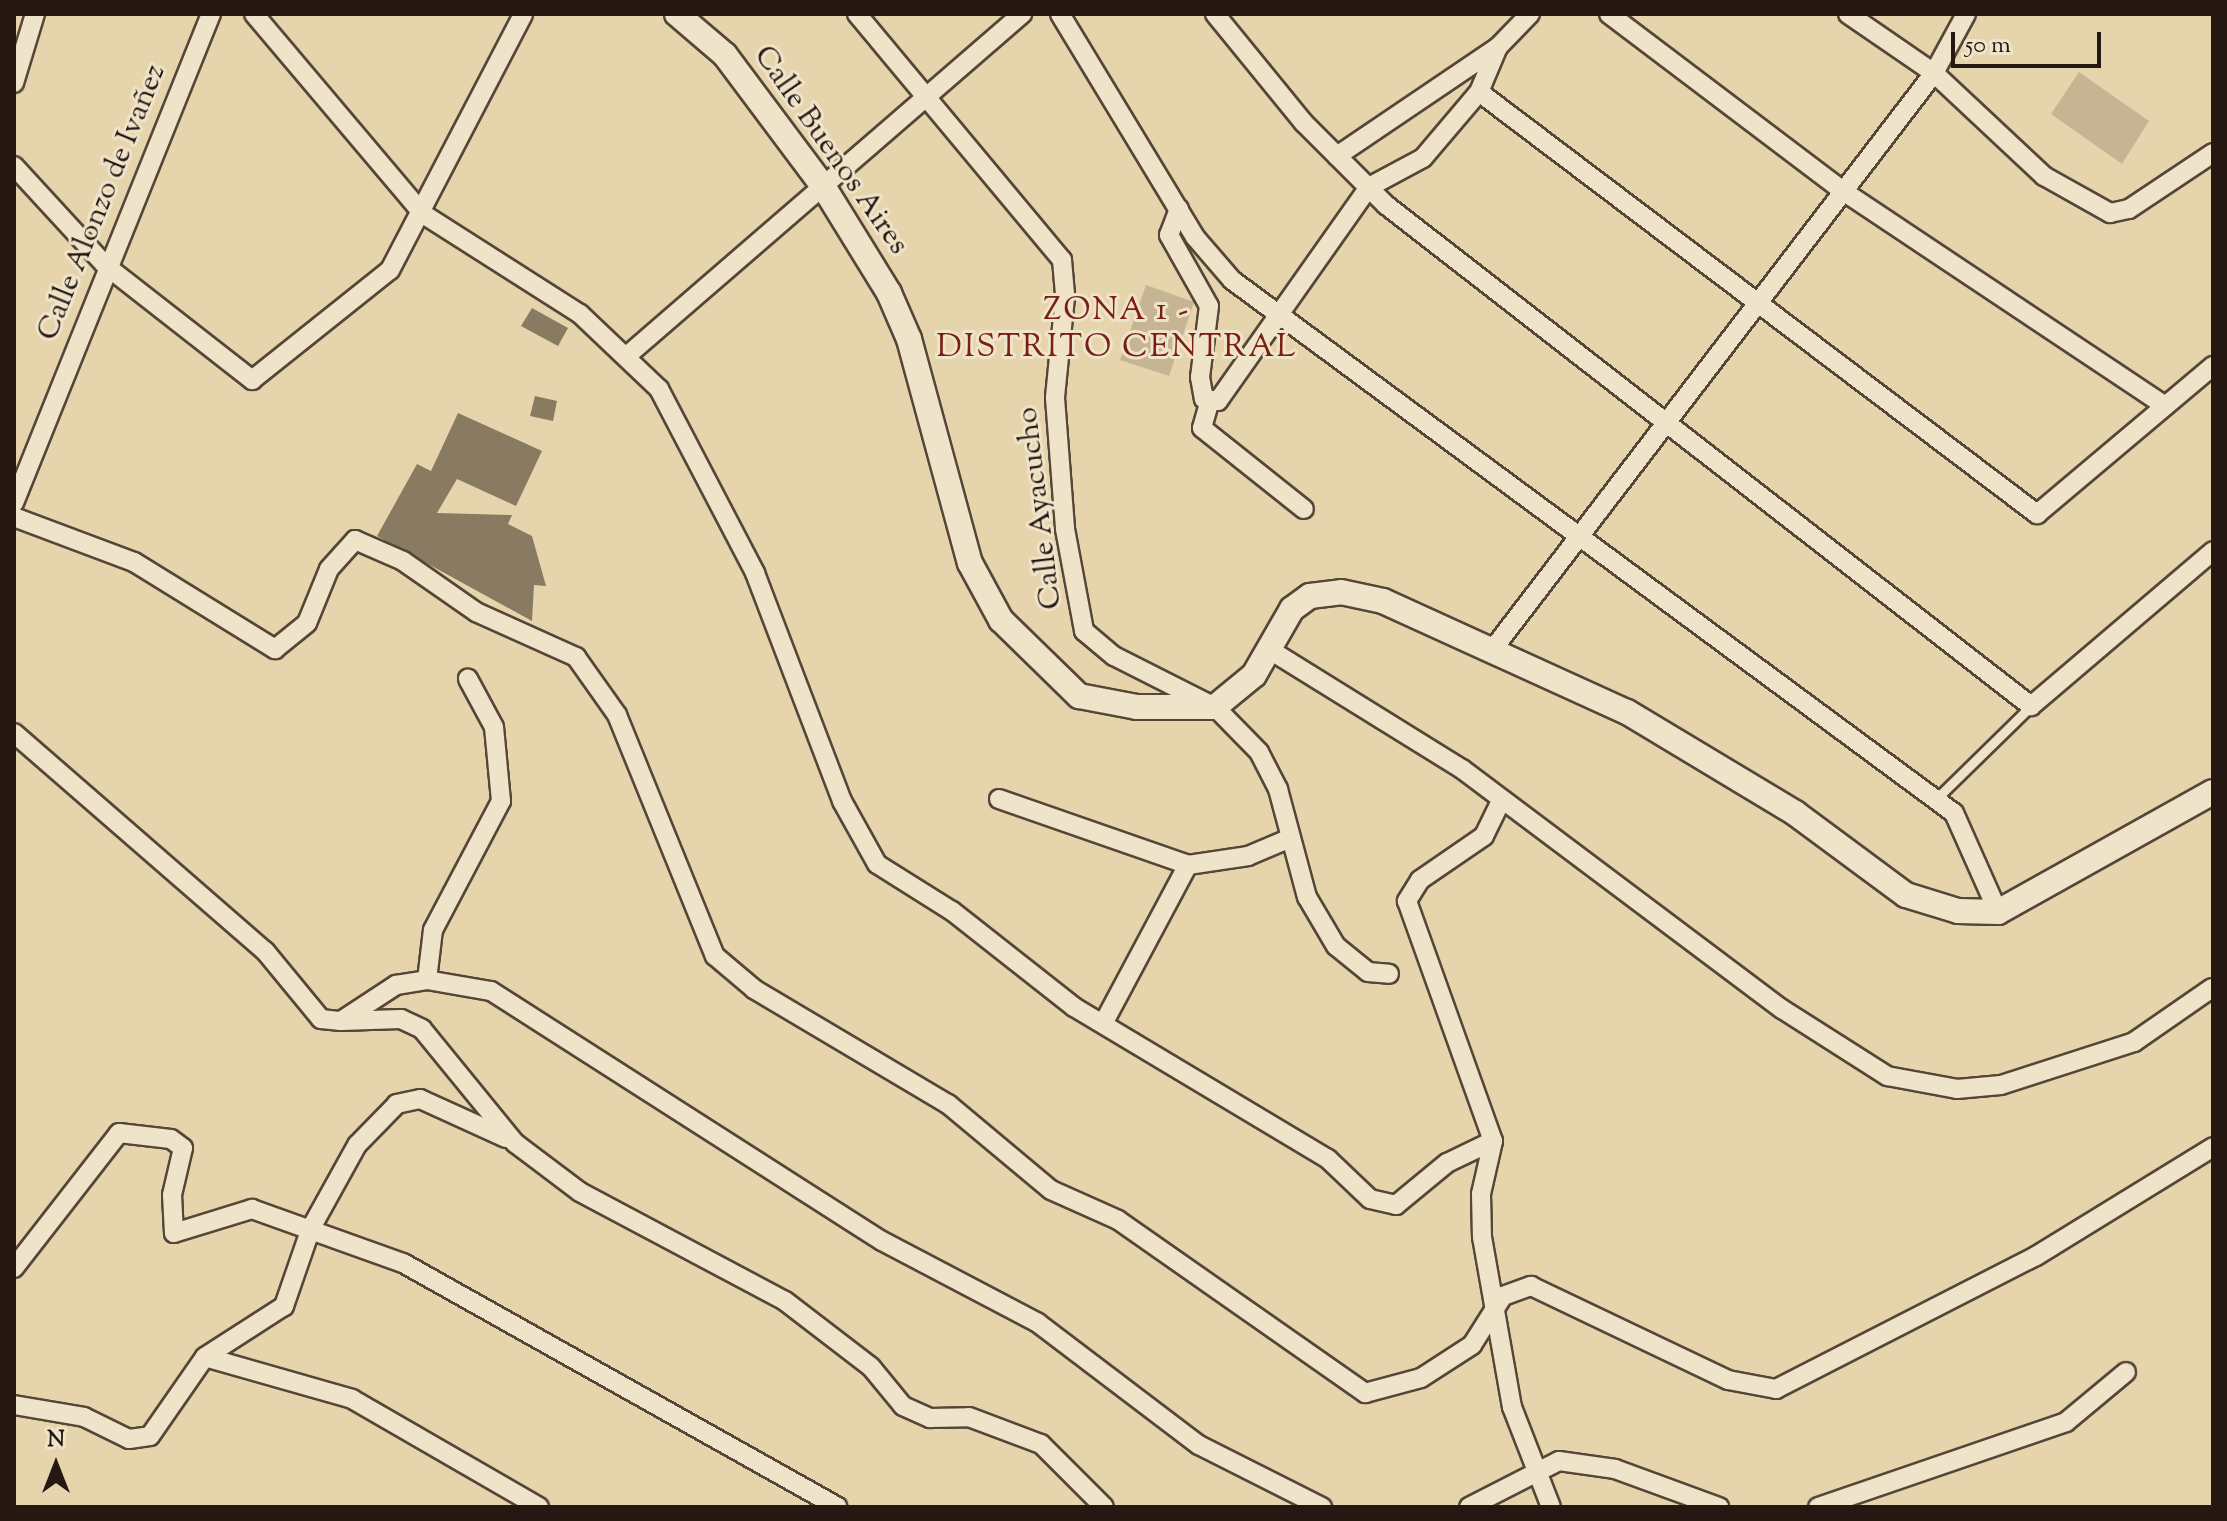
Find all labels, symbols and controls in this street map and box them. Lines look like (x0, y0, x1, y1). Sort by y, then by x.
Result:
scale bar (1955, 16, 2105, 66)
text: 50 m (1965, 29, 2011, 63)
street label: Calle Buenos Aires (745, 40, 915, 262)
street label: Calle Alonzo de Ivañez (31, 60, 175, 346)
district label: ZONA 1 - DISTRITO CENTRAL (937, 293, 1297, 368)
street label: Calle Ayacucho (1011, 405, 1071, 611)
north arrow (16, 1425, 96, 1505)
text: N (47, 1425, 65, 1457)

